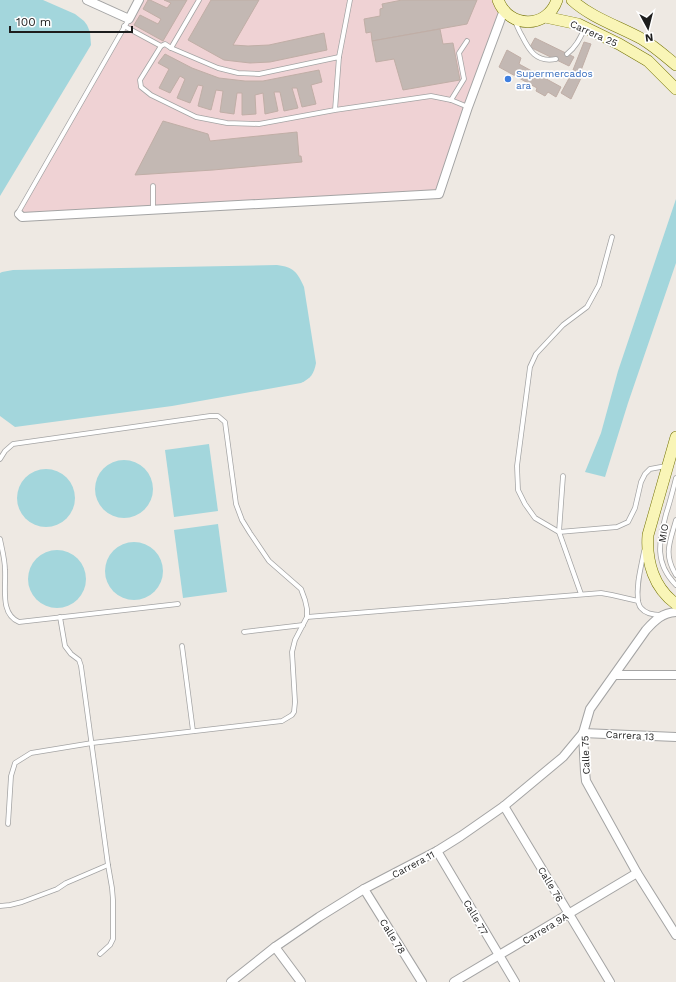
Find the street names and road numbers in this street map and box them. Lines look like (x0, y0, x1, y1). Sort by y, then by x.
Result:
street label: Carrera 25 (568, 18, 619, 49)
street label: MIO (656, 523, 671, 543)
street label: Carrera 13 (605, 729, 655, 742)
street label: Calle 75 (579, 735, 592, 775)
street label: Carrera 11 (390, 849, 436, 880)
street label: Calle 76 (536, 865, 565, 904)
street label: Calle 77 (461, 898, 490, 937)
street label: Carrera 9A (520, 910, 571, 946)
street label: Calle 78 (378, 917, 408, 956)

